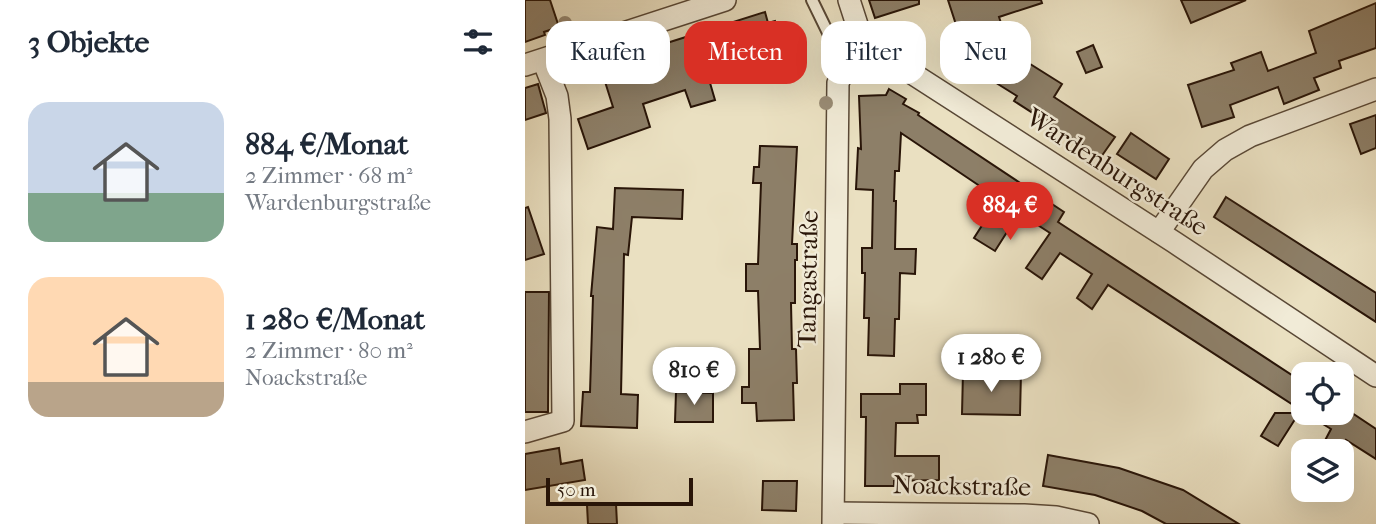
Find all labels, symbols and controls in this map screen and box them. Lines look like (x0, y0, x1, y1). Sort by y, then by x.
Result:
chip: Kaufen (546, 21, 670, 84)
chip: Mieten (684, 21, 807, 84)
chip: Filter (821, 21, 926, 84)
chip: Neu (940, 21, 1031, 84)
icon: filters (459, 23, 497, 61)
text: 3 Objekte (28, 25, 149, 60)
street label: Wardenburgstraße (1019, 101, 1214, 242)
text: 884 €/Monat (245, 127, 408, 162)
icon: home (84, 130, 168, 214)
text: 2 Zimmer · 68 m² (245, 162, 412, 189)
pin: 884 € (961, 182, 1059, 242)
text: Wardenburgstraße (245, 189, 431, 216)
text: 884 € (982, 191, 1038, 218)
street label: Tangastraße (791, 210, 825, 348)
text: 1 280 €/Monat (245, 302, 425, 337)
icon: home (84, 305, 168, 389)
pin: 1 280 € (926, 334, 1056, 394)
text: 2 Zimmer · 80 m² (245, 337, 413, 364)
text: 1 280 € (957, 343, 1025, 370)
pin: 810 € (645, 348, 743, 407)
text: 810 € (669, 356, 719, 383)
map controls (1291, 362, 1354, 502)
button: locate (1291, 362, 1354, 425)
text: Noackstraße (245, 364, 367, 391)
button: layers (1291, 439, 1354, 502)
street label: Noackstraße (893, 469, 1032, 503)
scale bar (546, 475, 693, 507)
text: 50 m (557, 479, 596, 501)

